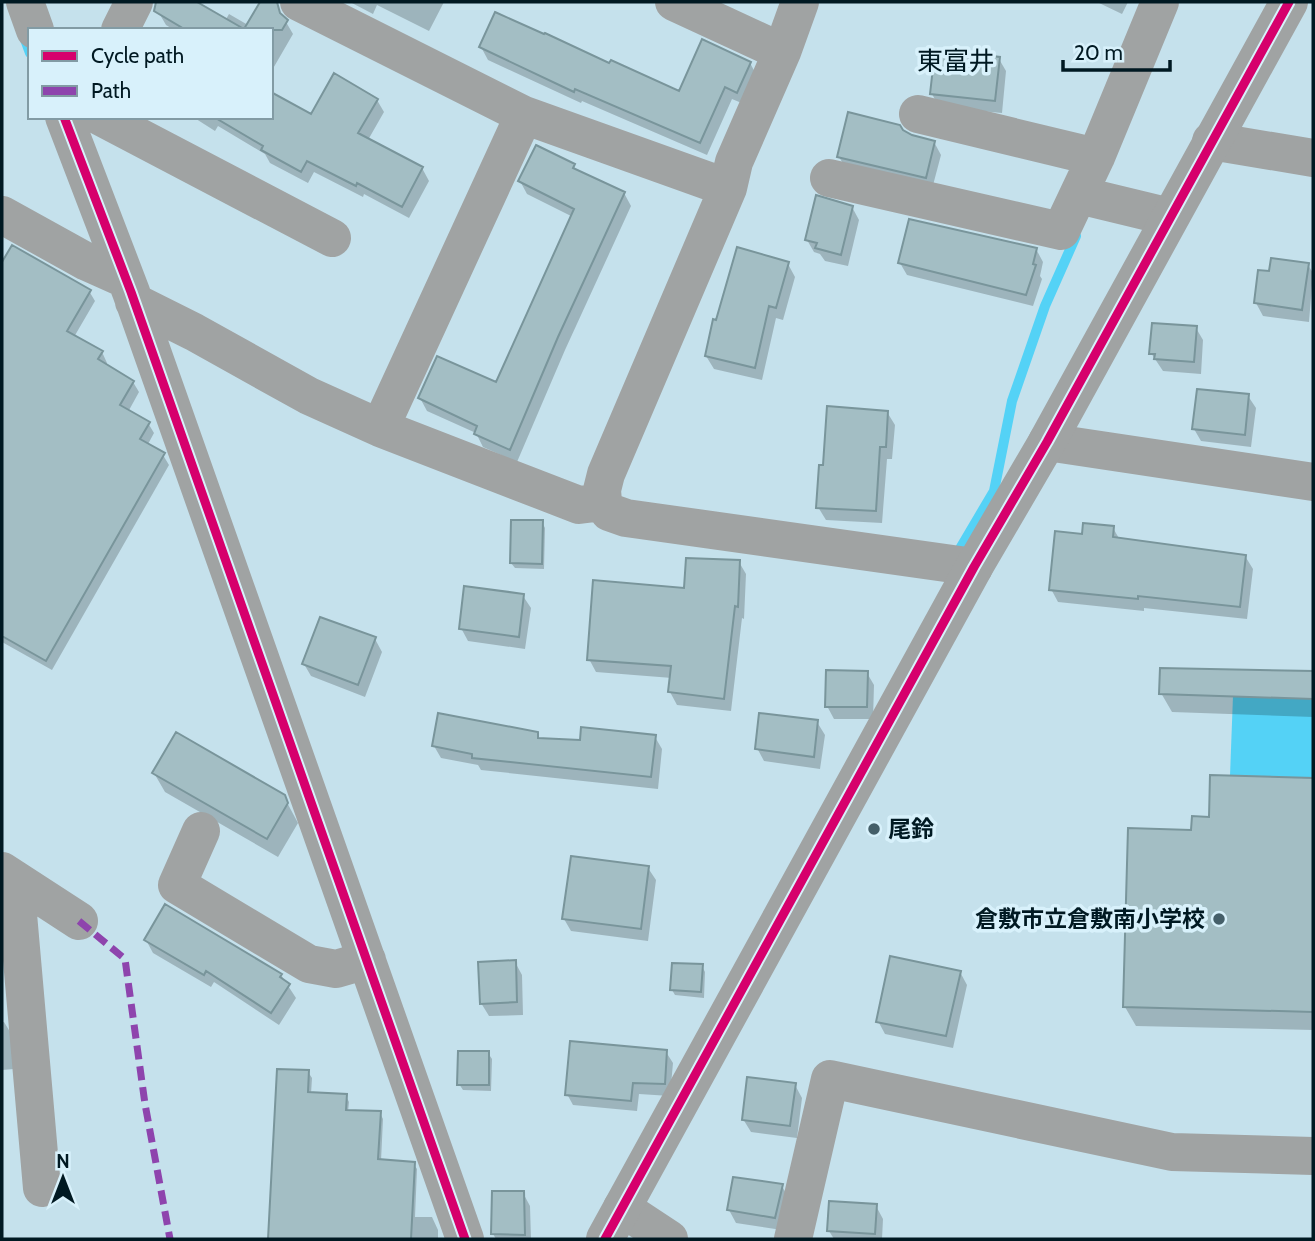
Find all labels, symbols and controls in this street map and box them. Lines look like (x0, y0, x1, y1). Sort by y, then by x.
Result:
legend (28, 28, 273, 119)
scale bar (1063, 28, 1170, 72)
text: 20 m (1074, 40, 1123, 65)
text: Cycle path (91, 43, 184, 68)
district label: 東富井 (917, 45, 995, 77)
text: Path (91, 78, 131, 103)
place label: 尾鈴 (888, 815, 934, 843)
marker: 尾鈴 (866, 821, 882, 837)
place label: 倉敷市立倉敷南小学校 (975, 905, 1205, 933)
marker: 倉敷市立倉敷南小学校 (1211, 911, 1227, 927)
north arrow (28, 1143, 98, 1213)
text: N (56, 1150, 70, 1173)

